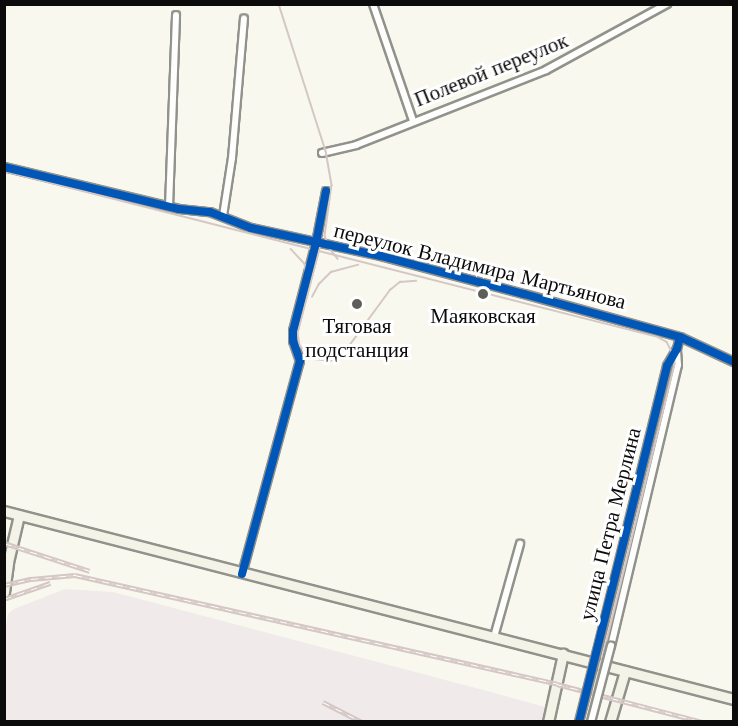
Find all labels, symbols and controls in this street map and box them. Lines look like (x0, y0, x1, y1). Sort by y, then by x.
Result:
street label: Полевой переулок (411, 28, 571, 112)
street label: переулок Владимира Мартьянова (331, 217, 629, 315)
marker: Маяковская (476, 287, 490, 301)
marker: Тяговая подстанция (350, 297, 364, 311)
place label: Маяковская (430, 303, 536, 329)
place label: Тяговая подстанция (305, 313, 409, 363)
street label: улица Петра Мерлина (574, 425, 646, 623)

